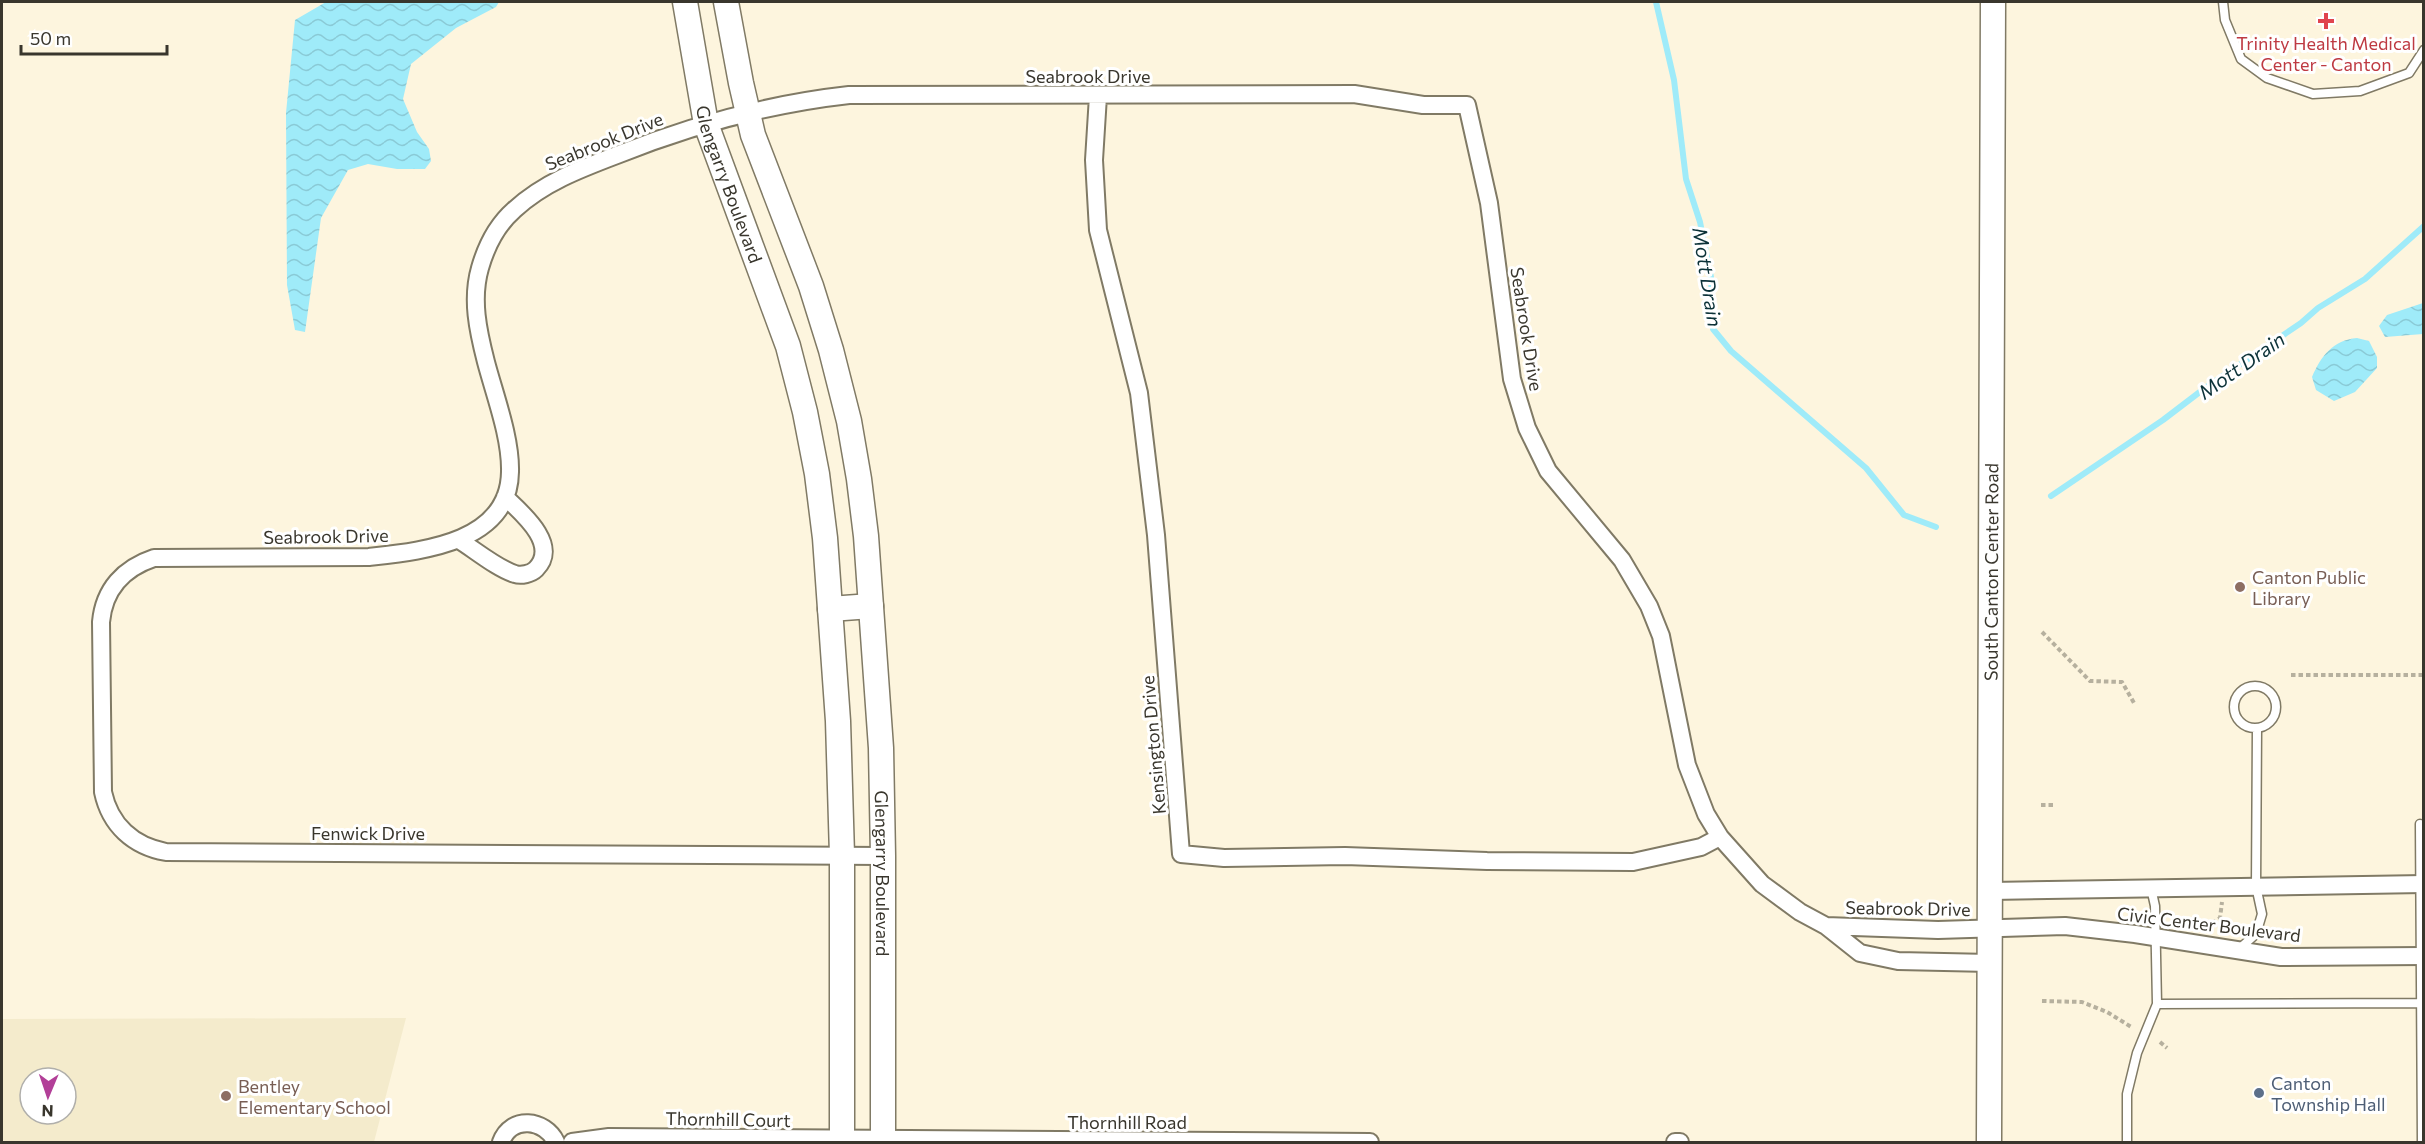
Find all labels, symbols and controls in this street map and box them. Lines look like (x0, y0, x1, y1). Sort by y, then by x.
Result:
marker: Trinity Health Medical Center - Canton (2317, 12, 2335, 30)
scale bar (21, 18, 166, 56)
text: 50 m (30, 27, 71, 49)
place label: Trinity Health Medical Center - Canton (2236, 32, 2416, 75)
street label: Seabrook Drive (1025, 65, 1151, 87)
street label: Glengarry Boulevard (692, 104, 767, 266)
street label: Seabrook Drive (542, 107, 666, 175)
water label: Mott Drain (1688, 225, 1728, 329)
street label: Seabrook Drive (1506, 265, 1548, 393)
water label: Mott Drain (2193, 326, 2289, 404)
street label: South Canton Center Road (1980, 463, 2002, 681)
street label: Seabrook Drive (263, 524, 389, 548)
place label: Canton Public Library (2252, 566, 2366, 609)
marker: Canton Public Library (2233, 580, 2247, 594)
street label: Kensington Drive (1136, 675, 1170, 815)
street label: Glengarry Boulevard (871, 790, 894, 956)
street label: Fenwick Drive (311, 822, 425, 844)
street label: Seabrook Drive (1845, 896, 1971, 920)
street label: Civic Center Boulevard (2116, 902, 2302, 946)
north arrow (18, 1066, 78, 1126)
place label: Canton Township Hall (2271, 1072, 2386, 1115)
place label: Bentley Elementary School (238, 1075, 391, 1118)
marker: Canton Township Hall (2252, 1086, 2266, 1100)
marker: Bentley Elementary School (219, 1089, 233, 1103)
text: N (41, 1102, 54, 1121)
street label: Thornhill Court (665, 1107, 791, 1131)
street label: Thornhill Road (1067, 1111, 1187, 1133)

